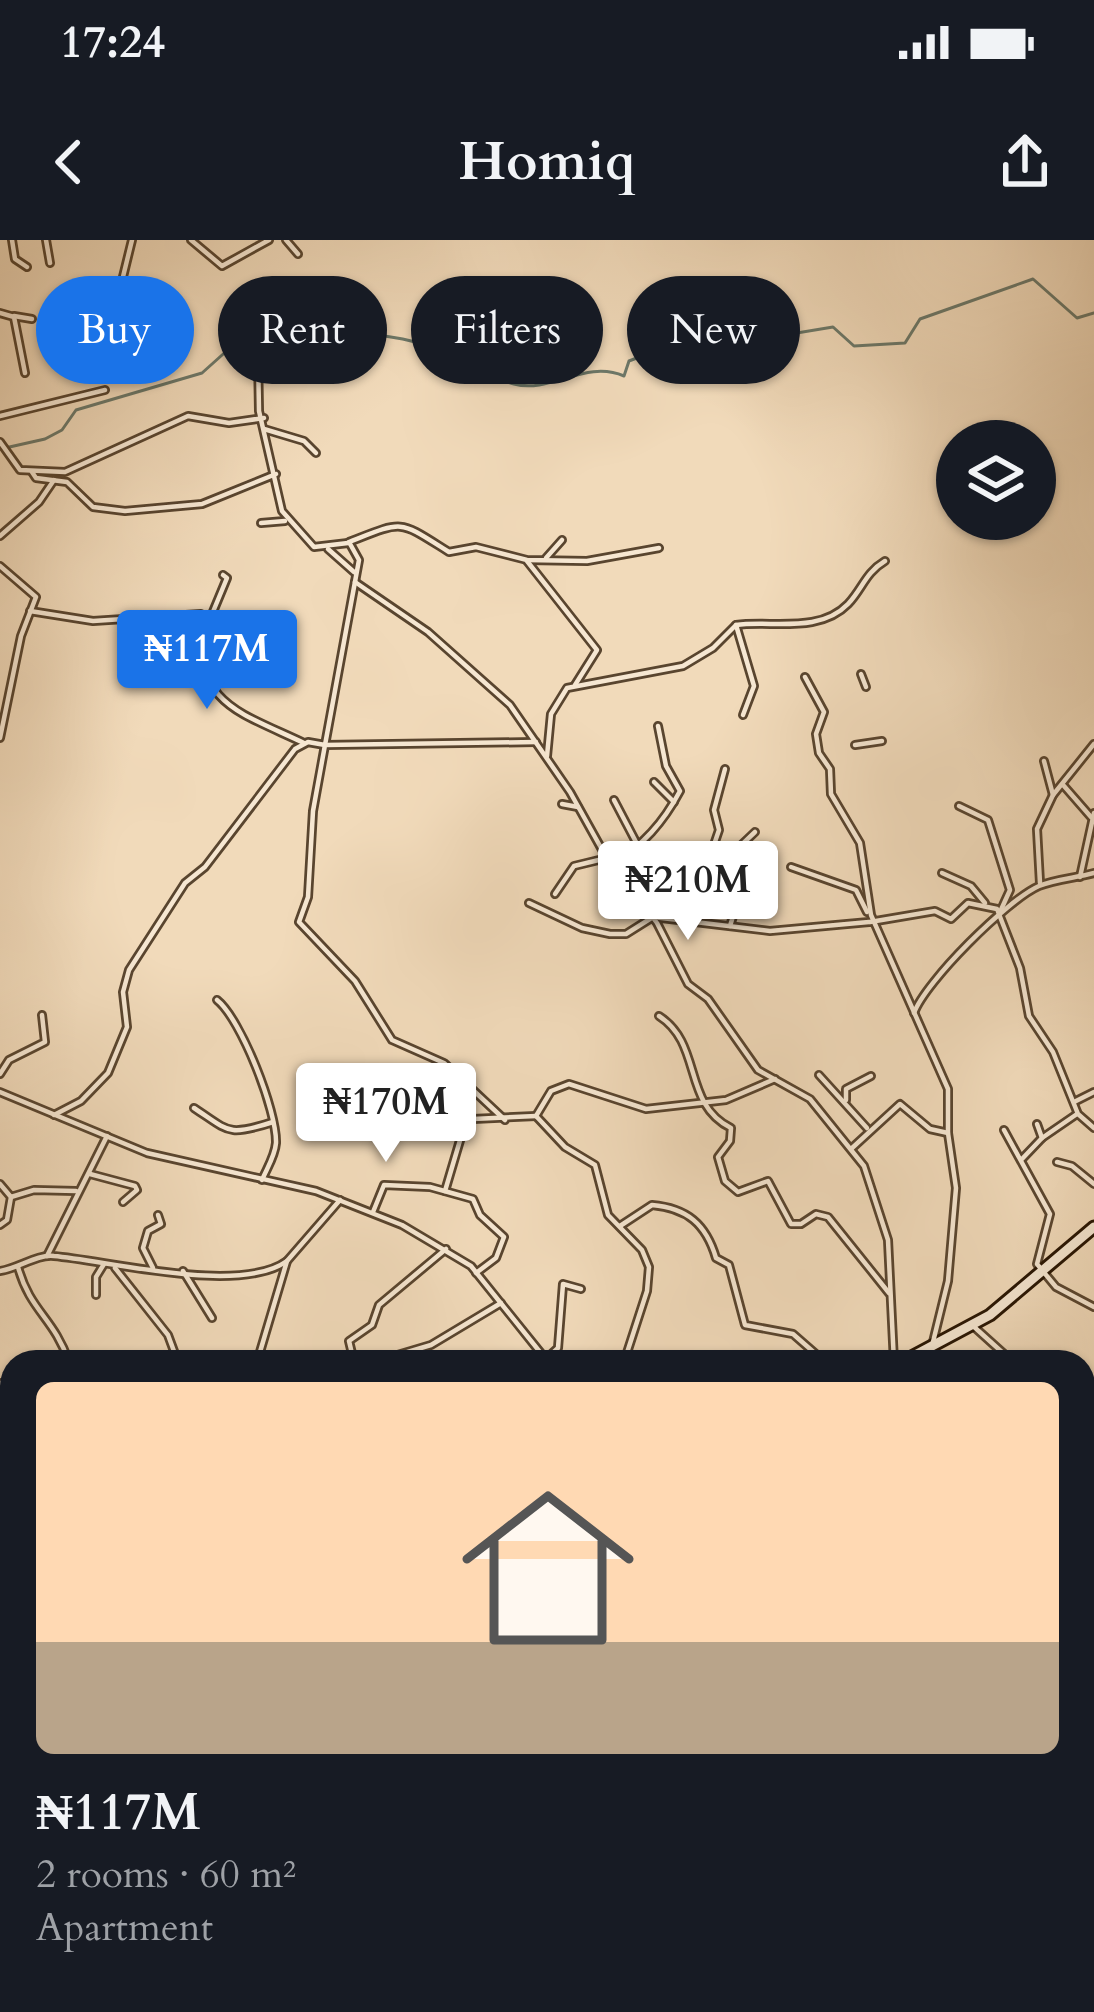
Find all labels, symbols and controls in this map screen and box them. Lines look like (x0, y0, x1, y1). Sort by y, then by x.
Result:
text: 17:24 (60, 12, 165, 73)
text: Homiq (459, 126, 635, 199)
icon: back (36, 129, 102, 195)
icon: share (992, 129, 1058, 195)
chip: Buy (36, 276, 194, 384)
chip: Rent (218, 276, 387, 384)
chip: Filters (411, 276, 603, 384)
chip: New (627, 276, 800, 384)
map controls (936, 420, 1056, 540)
button: layers (936, 420, 1056, 540)
pin: ₦117M (123, 610, 291, 712)
text: ₦117M (144, 622, 270, 675)
pin: ₦210M (604, 841, 772, 943)
text: ₦210M (625, 853, 751, 906)
pin: ₦170M (302, 1063, 470, 1165)
text: ₦170M (323, 1075, 449, 1128)
icon: home (440, 1460, 656, 1676)
text: ₦117M (36, 1778, 201, 1848)
text: 2 rooms · 60 m² (36, 1848, 296, 1901)
text: Apartment (36, 1901, 213, 1954)

